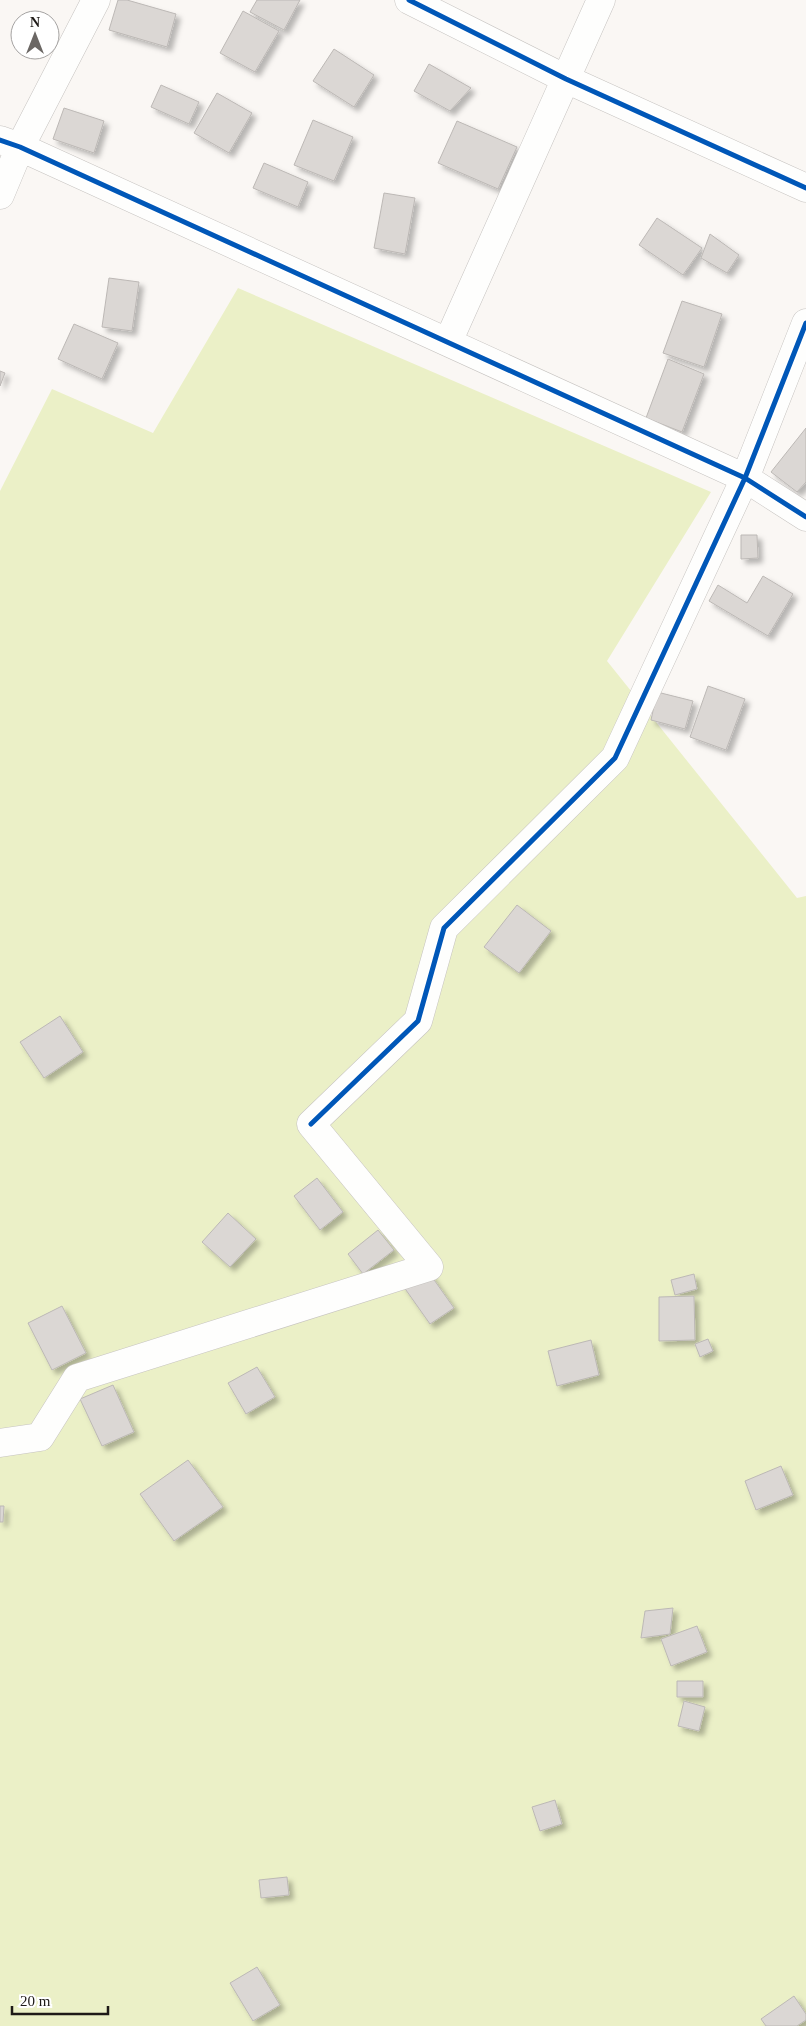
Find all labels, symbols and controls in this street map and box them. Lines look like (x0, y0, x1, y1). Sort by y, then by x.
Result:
north arrow (10, 10, 60, 60)
text: N (30, 15, 40, 30)
scale bar (12, 1984, 109, 2016)
text: 20 m (20, 1993, 51, 2009)

